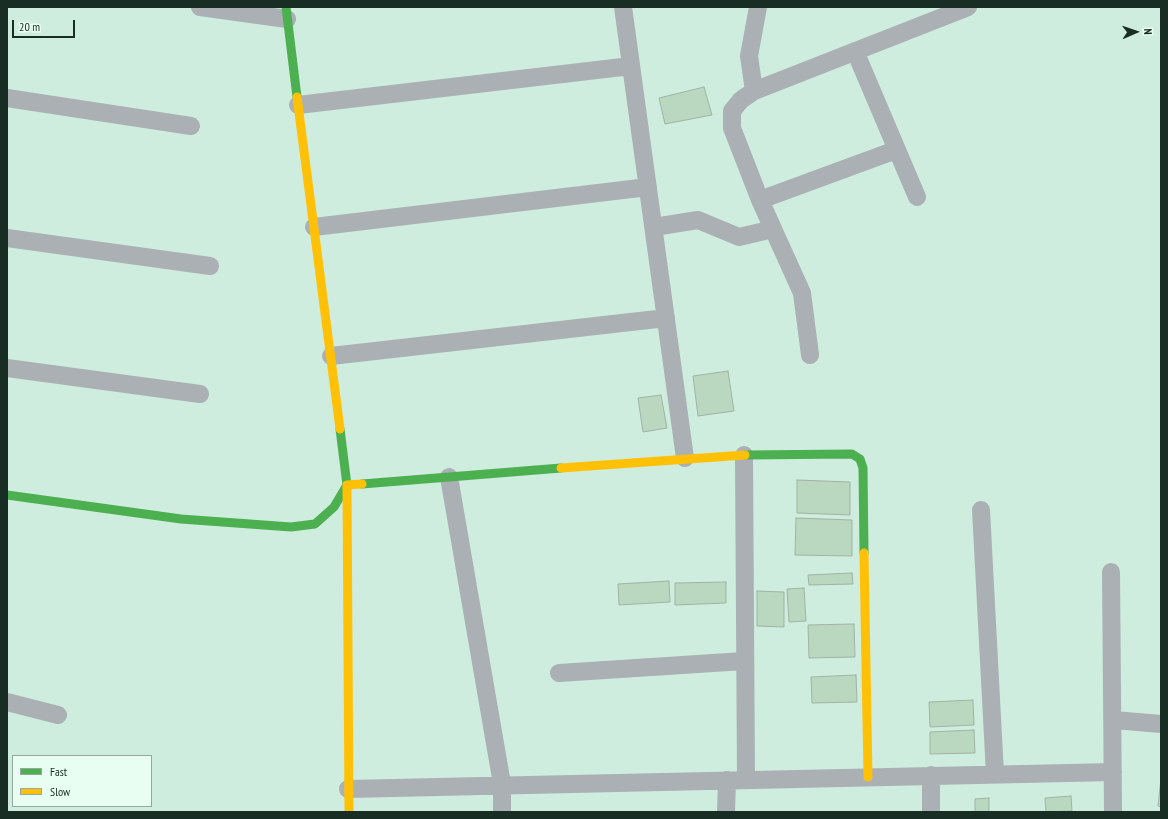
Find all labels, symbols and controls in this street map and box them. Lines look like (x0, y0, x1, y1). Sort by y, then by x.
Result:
scale bar (14, 12, 77, 38)
north arrow (1116, 12, 1156, 52)
text: 20 m (19, 19, 40, 34)
text: N (1141, 28, 1155, 35)
legend (12, 755, 152, 807)
text: Fast (50, 764, 67, 779)
text: Slow (50, 784, 70, 799)

